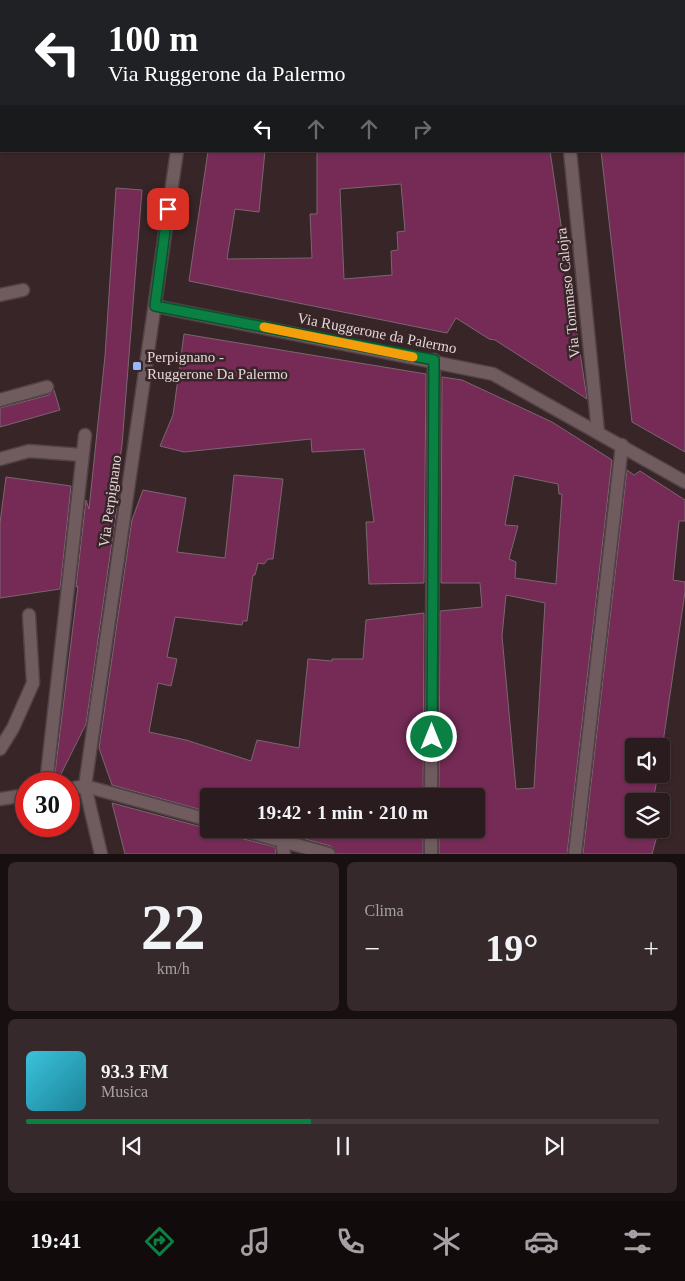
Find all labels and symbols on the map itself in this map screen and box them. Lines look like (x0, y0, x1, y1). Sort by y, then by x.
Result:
pin (147, 188, 189, 230)
street label: Via Tommaso Calojra (553, 227, 583, 359)
street label: Via Ruggerone da Palermo (296, 310, 458, 356)
place label: Perpignano - Ruggerone Da Palermo (147, 349, 288, 382)
marker: Perpignano - Ruggerone Da Palermo (131, 360, 143, 372)
street label: Via Perpignano (96, 454, 124, 548)
position arrow (405, 710, 457, 762)
speed limit sign: 30 (15, 772, 80, 837)

